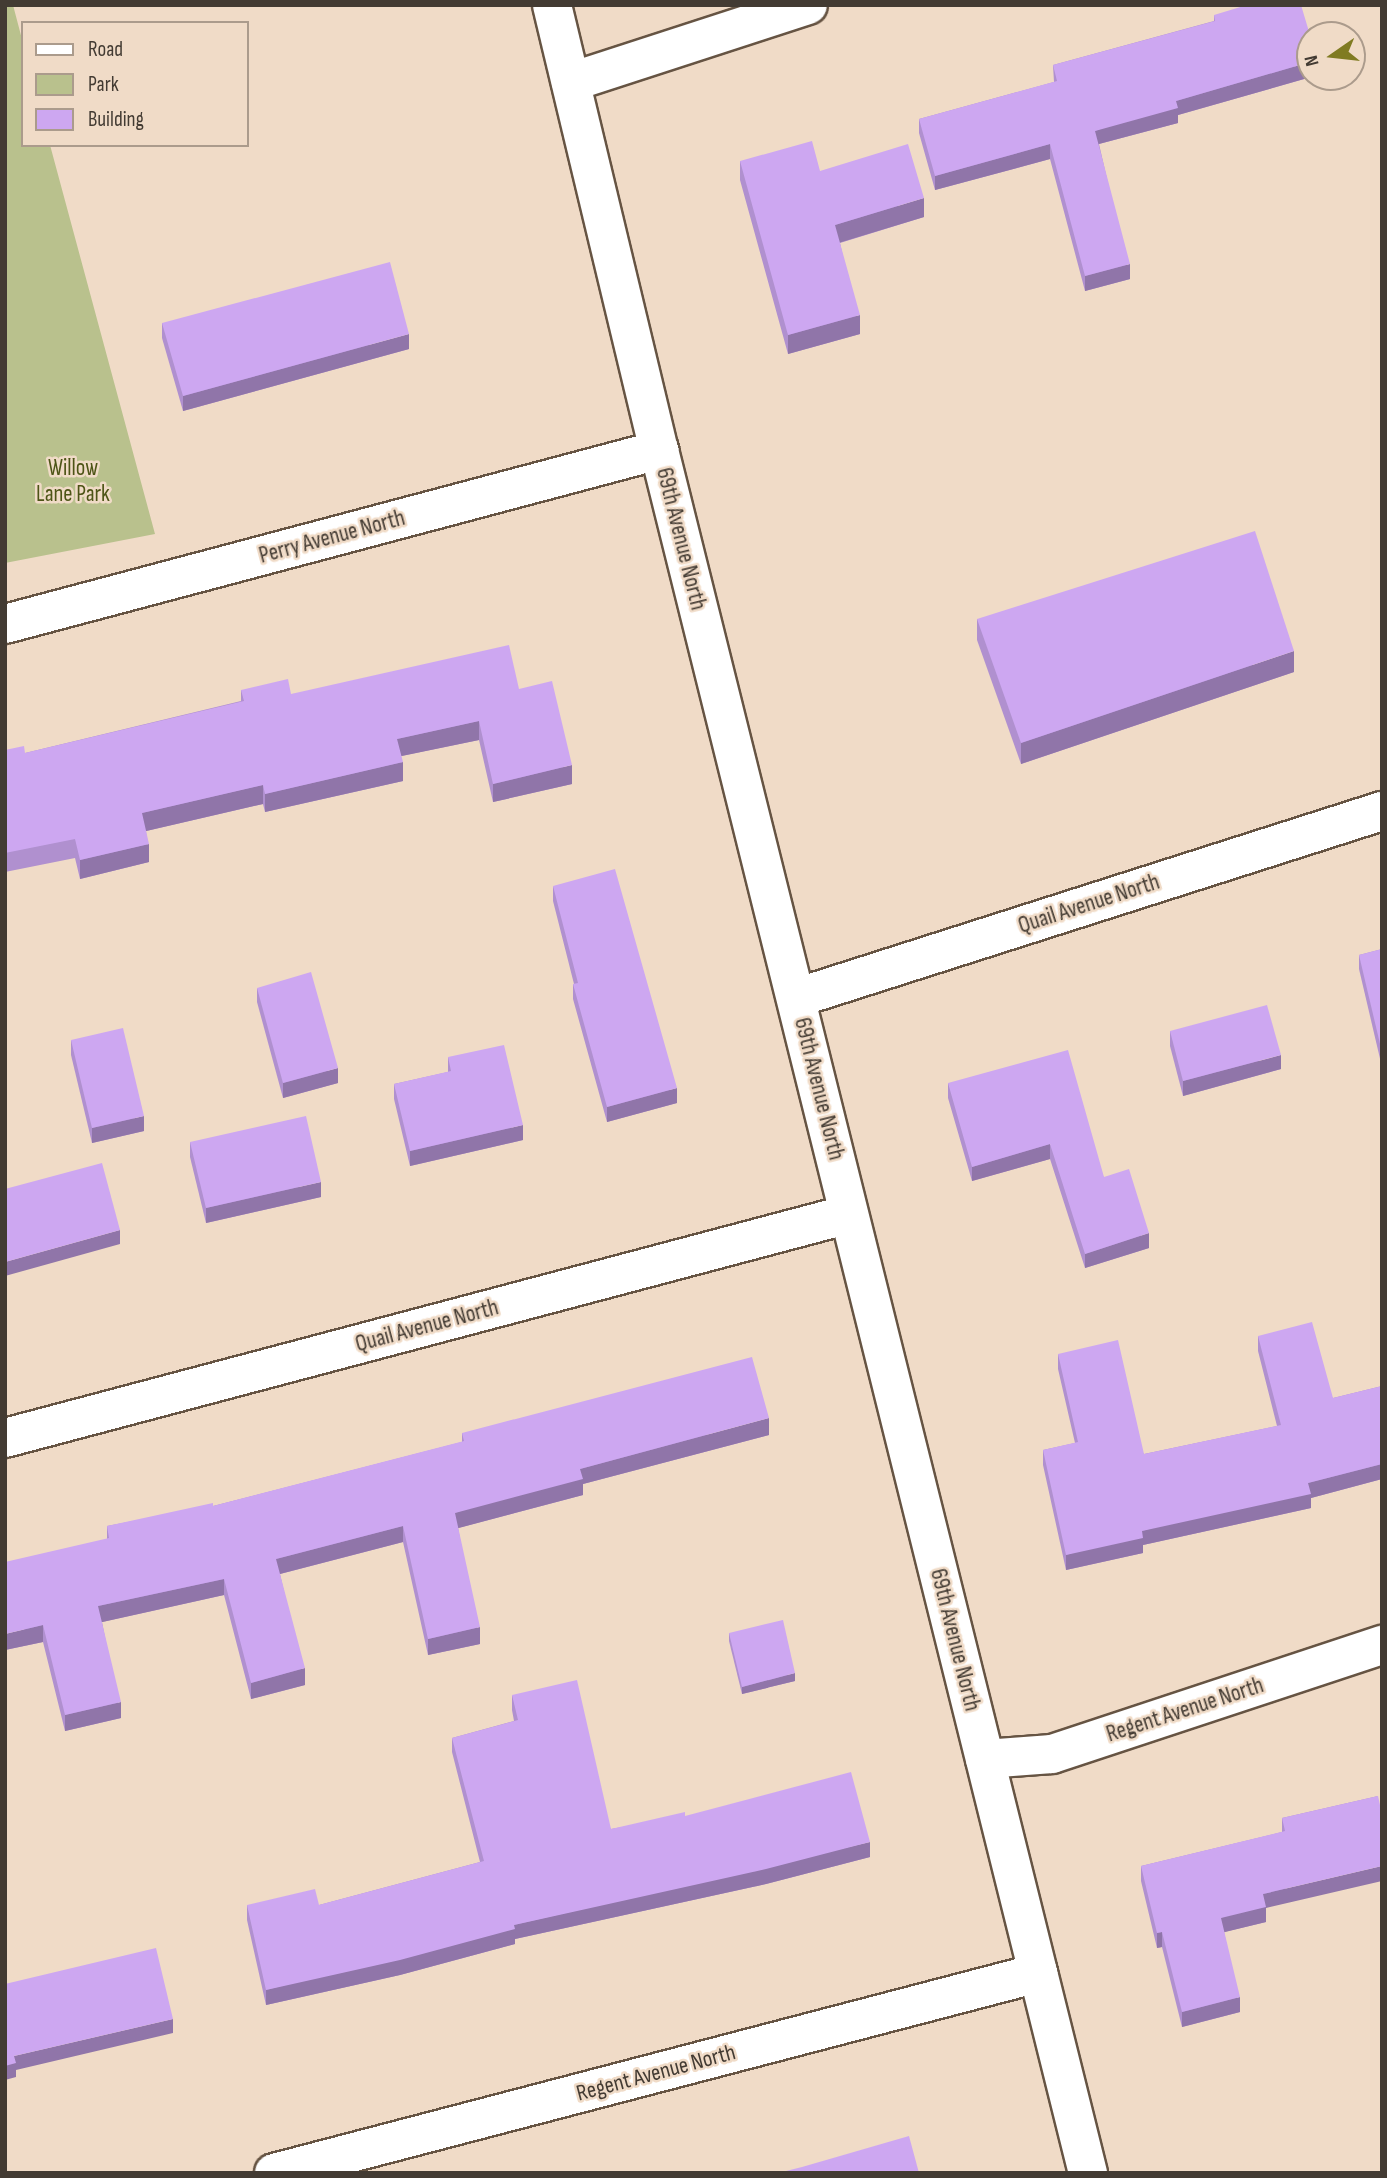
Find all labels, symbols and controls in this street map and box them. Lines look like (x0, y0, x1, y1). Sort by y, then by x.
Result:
legend (21, 21, 248, 147)
north arrow (1296, 21, 1366, 91)
text: Road (88, 37, 123, 62)
text: N (1300, 53, 1324, 68)
text: Park (88, 72, 119, 97)
text: Building (88, 107, 144, 132)
park label: Willow Lane Park (36, 454, 110, 508)
street label: 69th Avenue North (650, 465, 712, 613)
street label: Perry Avenue North (256, 504, 408, 570)
street label: Quail Avenue North (1015, 868, 1163, 940)
street label: 69th Avenue North (788, 1015, 850, 1163)
street label: Quail Avenue North (352, 1294, 502, 1358)
street label: 69th Avenue North (924, 1566, 986, 1714)
street label: Regent Avenue North (1103, 1672, 1267, 1748)
street label: Regent Avenue North (573, 2039, 739, 2107)

